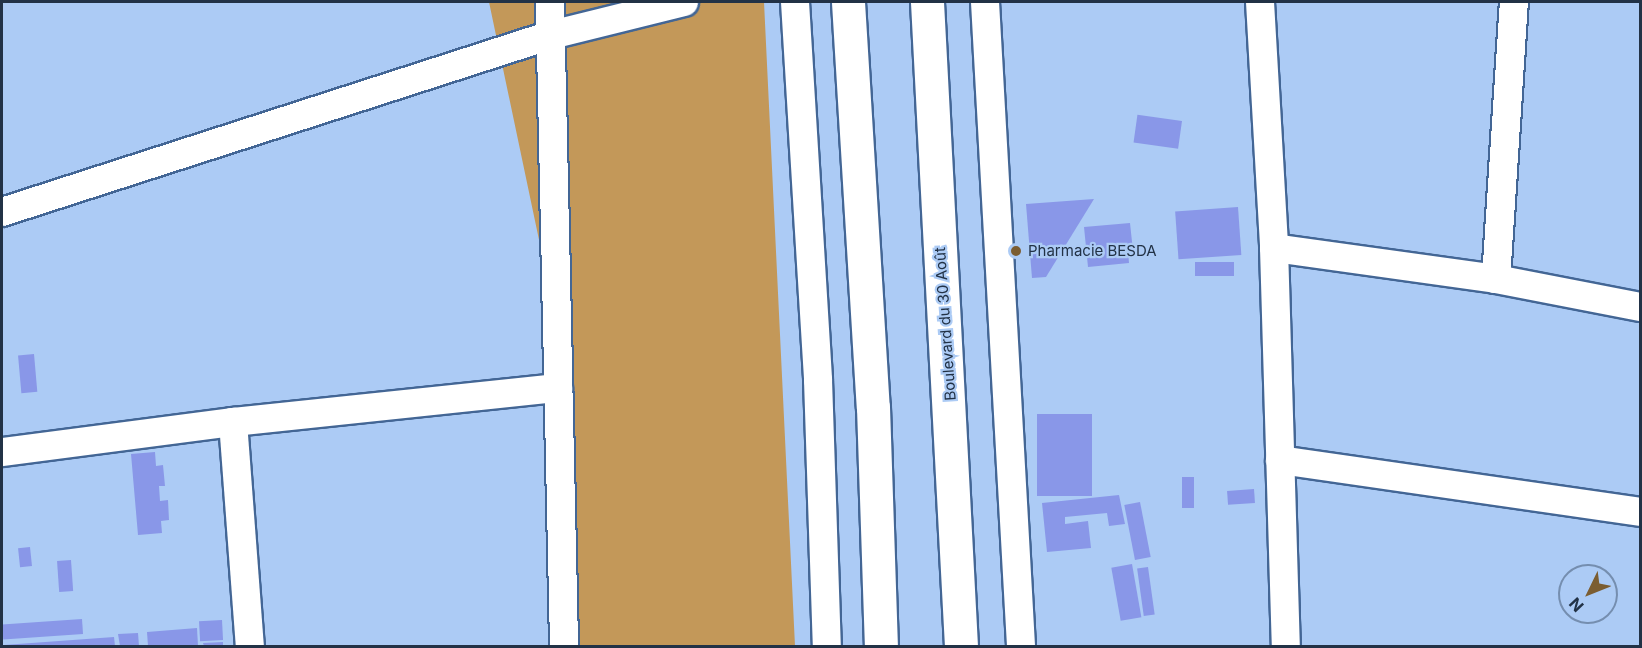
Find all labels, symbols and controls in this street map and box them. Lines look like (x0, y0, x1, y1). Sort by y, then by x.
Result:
place label: Pharmacie BESDA (1028, 242, 1157, 260)
marker: Pharmacie BESDA (1009, 244, 1023, 258)
street label: Boulevard du 30 Août (931, 247, 959, 401)
north arrow (1558, 564, 1618, 624)
text: N (1565, 594, 1588, 616)

